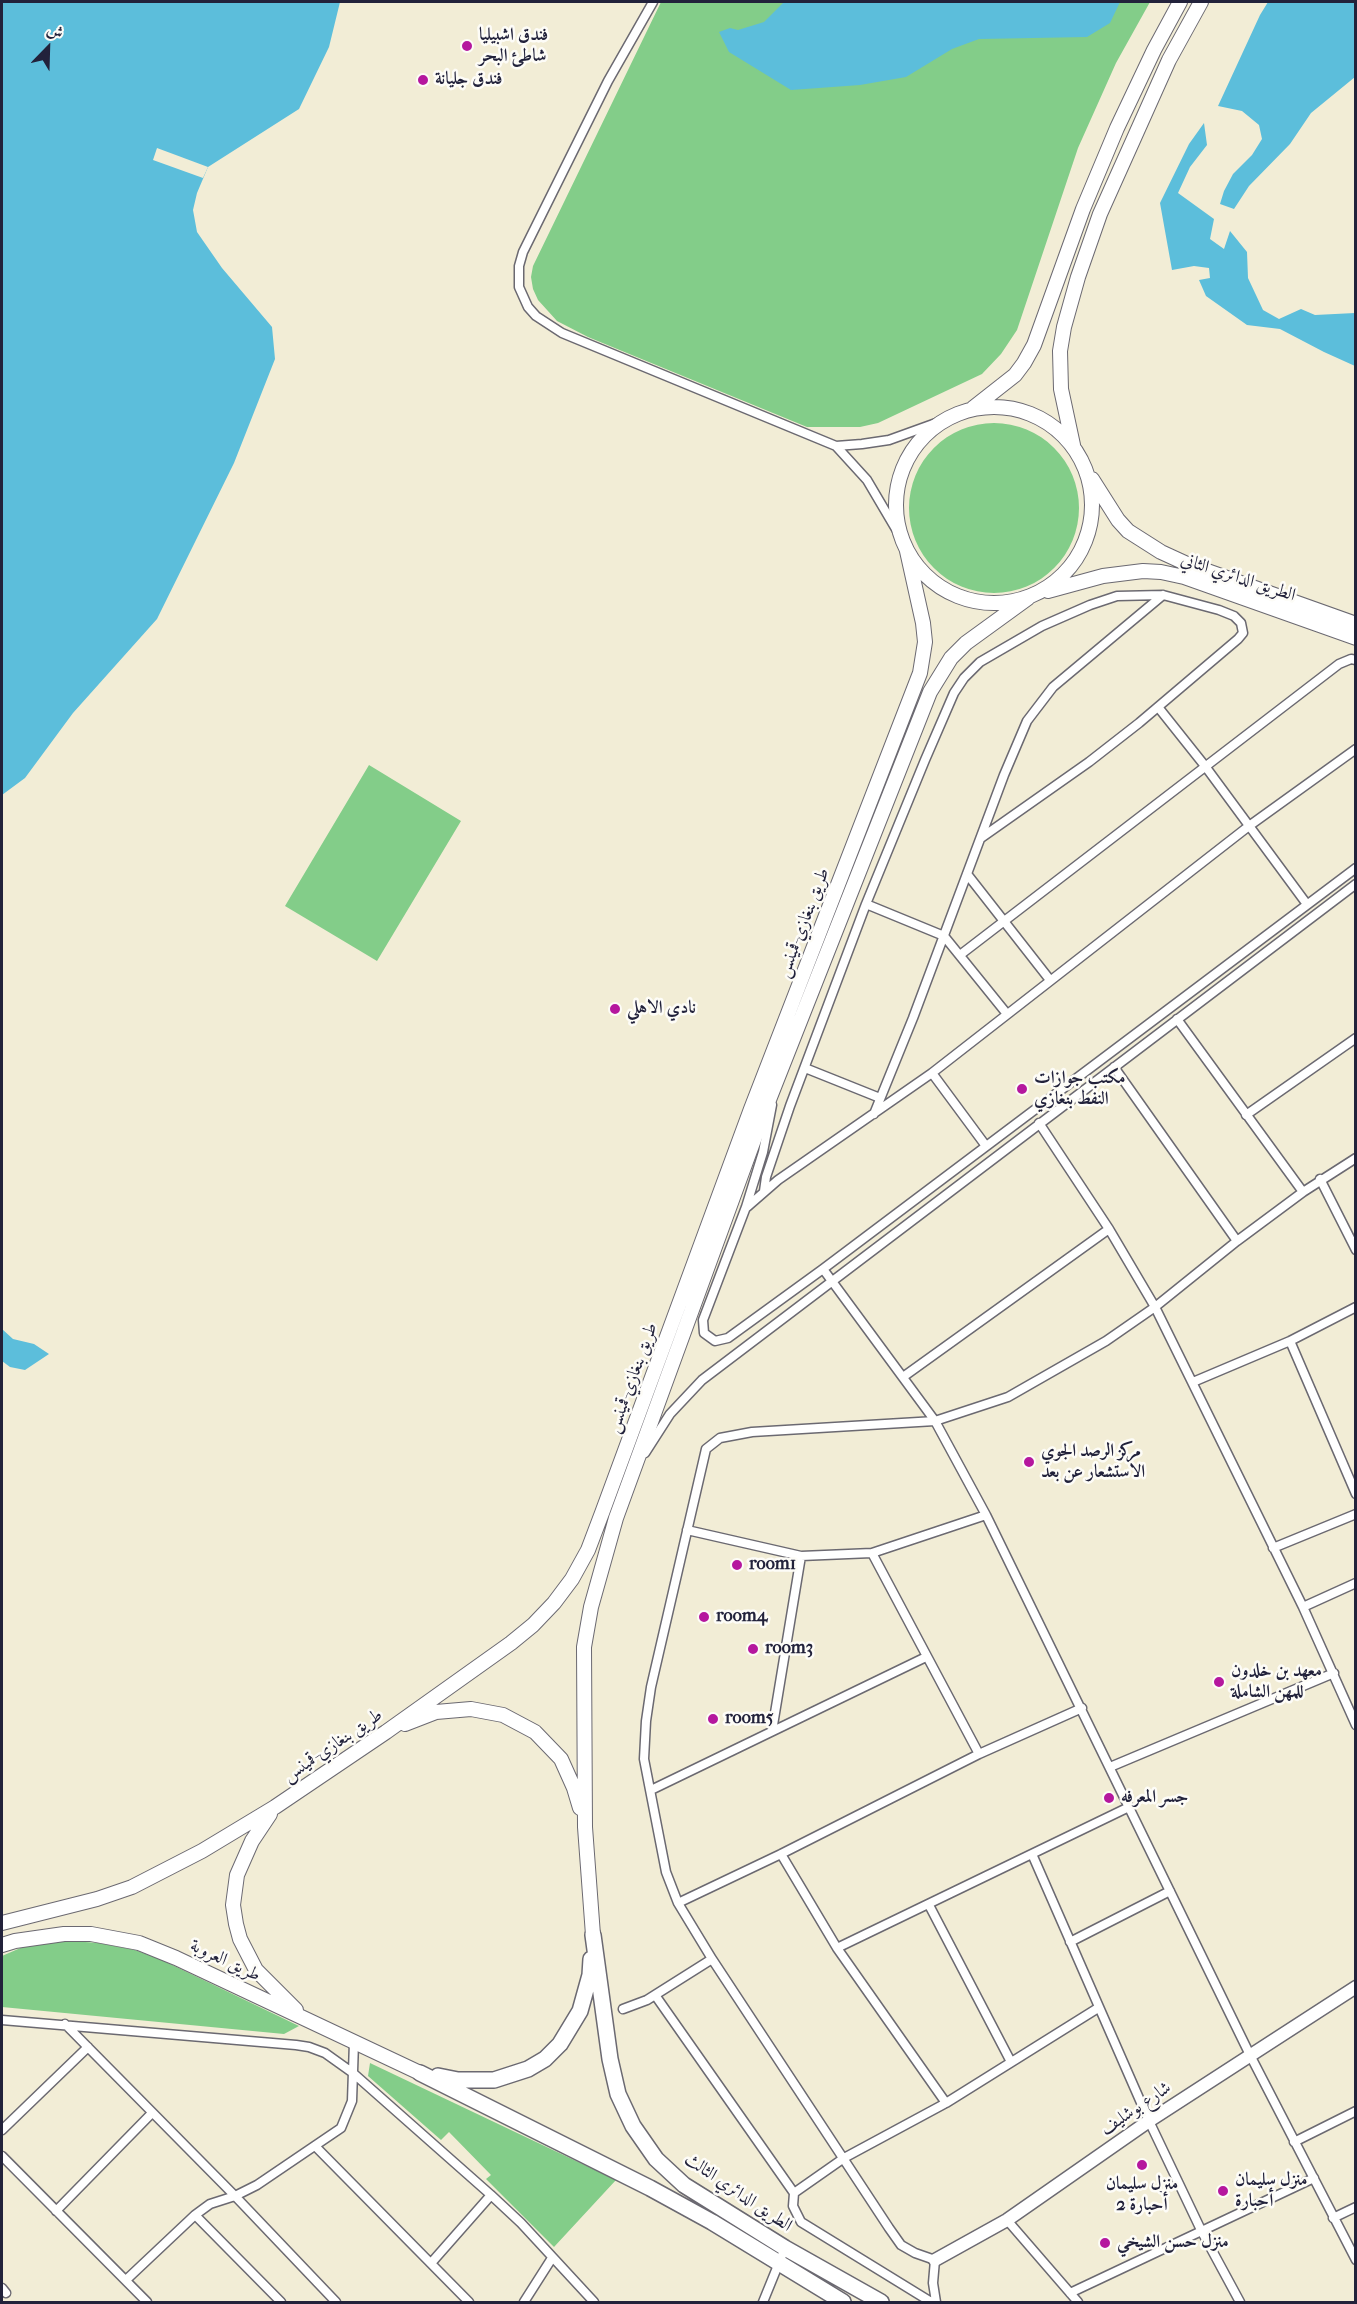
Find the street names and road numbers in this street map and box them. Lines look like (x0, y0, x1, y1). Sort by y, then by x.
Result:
street label: الطريق الدائري الثاني (1178, 549, 1298, 607)
street label: طريق بنغازي-قمينس (773, 865, 835, 981)
street label: طريق بنغازي-قمينس (603, 1320, 663, 1436)
street label: طريق بنغازي-قمينس (279, 1705, 387, 1787)
street label: طريق العروبة (186, 1935, 264, 1987)
street label: شارع بوشليف (1096, 2077, 1176, 2141)
street label: الطريق الدائري الثالث (680, 2149, 796, 2237)

